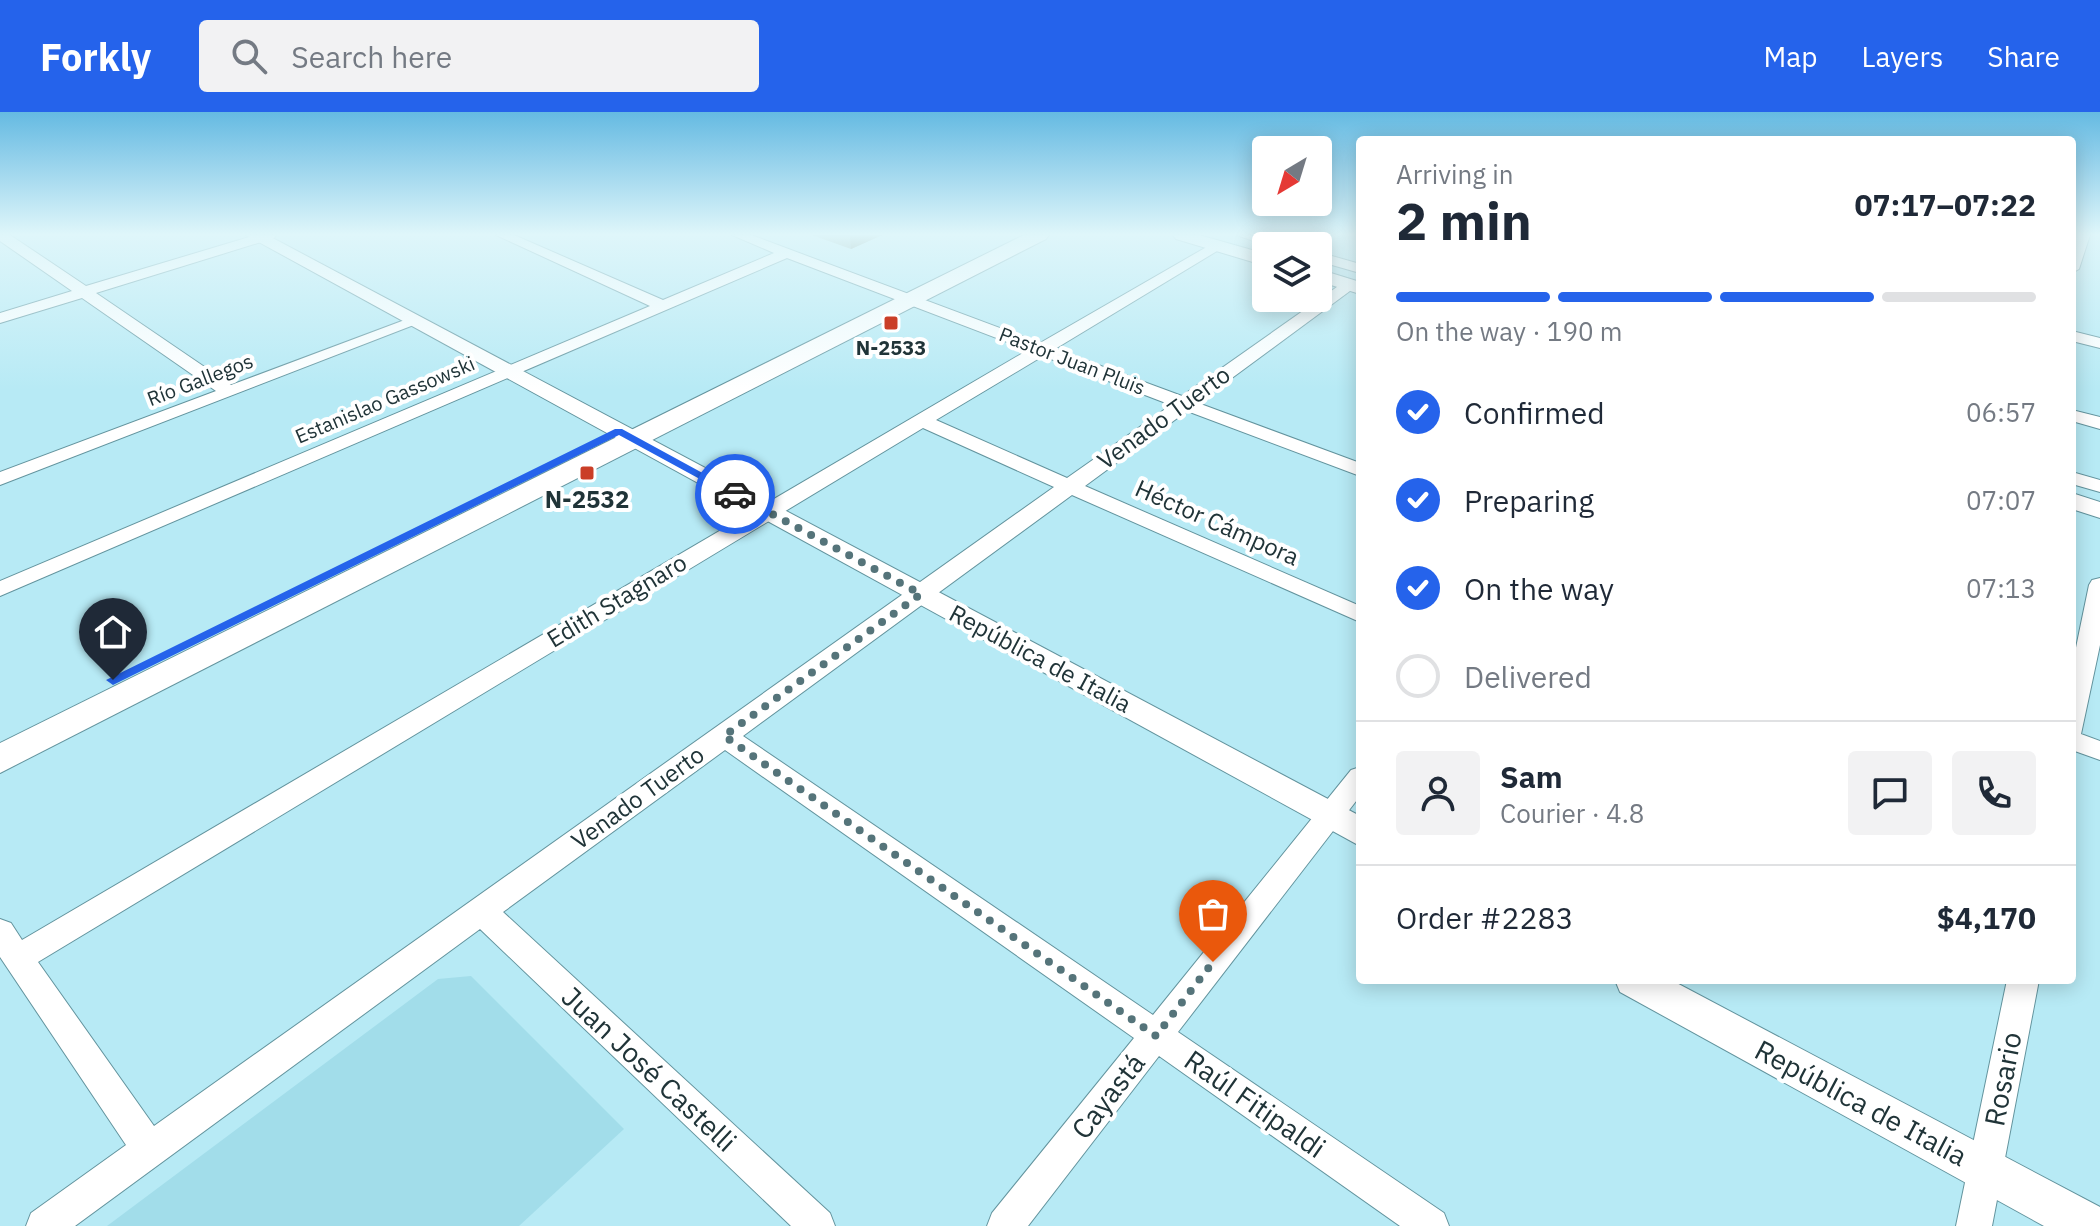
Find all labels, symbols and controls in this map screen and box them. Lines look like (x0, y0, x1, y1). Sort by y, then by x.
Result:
search box (199, 20, 759, 92)
text: Forkly (40, 32, 151, 81)
icon: search (227, 34, 271, 78)
text: Search here (291, 37, 452, 76)
text: Map (1763, 38, 1817, 75)
text: Layers (1861, 38, 1943, 75)
text: Share (1987, 38, 2060, 75)
north arrow (1252, 136, 1332, 216)
map controls (1252, 136, 1332, 312)
text: Arriving in (1396, 157, 1513, 191)
text: 07:17–07:22 (1855, 185, 2036, 224)
text: 2 min (1396, 187, 1532, 254)
button: layers (1252, 232, 1332, 312)
marker: N-2533 (882, 314, 900, 332)
text: On the way · 190 m (1396, 314, 1622, 348)
street label: Pastor Juan Pluis (995, 320, 1149, 401)
place label: N-2533 (856, 334, 926, 361)
street label: Río Gallegos (143, 347, 257, 412)
street label: Estanislao Gassowski (291, 349, 479, 450)
street label: Venado Tuerto (1091, 358, 1236, 476)
icon: check (1396, 390, 1440, 434)
text: Confirmed (1464, 393, 1605, 432)
text: 06:57 (1966, 395, 2036, 429)
courier (695, 454, 775, 534)
marker: N-2532 (578, 464, 596, 482)
icon: car (713, 472, 757, 516)
street label: Héctor Cámpora (1130, 472, 1304, 573)
icon: check (1396, 478, 1440, 522)
text: Preparing (1464, 481, 1594, 520)
place label: N-2532 (545, 483, 629, 515)
text: 07:07 (1966, 483, 2036, 517)
street label: Edith Stagnaro (541, 546, 692, 655)
icon: check (1396, 566, 1440, 610)
text: On the way (1464, 569, 1614, 608)
text: 07:13 (1966, 571, 2036, 605)
street label: República de Italia (944, 597, 1137, 720)
pin (79, 598, 147, 680)
icon: home (91, 610, 135, 654)
text: Delivered (1464, 657, 1592, 696)
street label: Venado Tuerto (565, 738, 710, 856)
button: person (1396, 751, 1480, 835)
button: chat (1848, 751, 1932, 835)
button: phone (1952, 751, 2036, 835)
text: Sam (1500, 757, 1563, 796)
text: Courier · 4.8 (1500, 796, 1644, 830)
pin (1179, 880, 1247, 962)
icon: bag (1191, 892, 1235, 936)
text: Order #2283 (1396, 898, 1573, 937)
text: $4,170 (1937, 898, 2036, 937)
street label: Juan José Castelli (554, 978, 745, 1159)
street label: Rosario (1975, 1029, 2030, 1129)
street label: República de Italia (1749, 1031, 1974, 1174)
street label: Raúl Fitipaldi (1177, 1041, 1333, 1166)
street label: Cayastá (1063, 1045, 1153, 1146)

